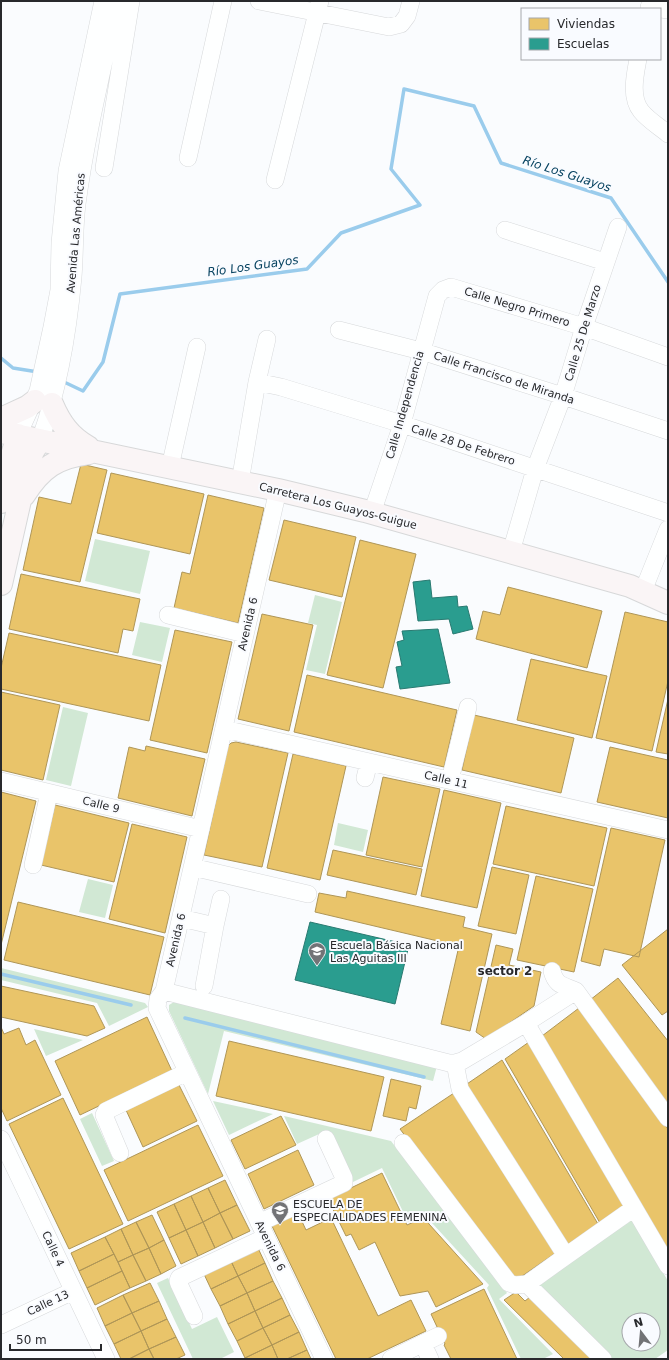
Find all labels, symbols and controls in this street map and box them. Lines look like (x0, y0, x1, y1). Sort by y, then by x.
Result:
legend (521, 8, 661, 60)
text: Viviendas (557, 17, 615, 31)
text: Escuelas (557, 37, 609, 51)
water label: Río Los Guayos (521, 153, 613, 195)
street label: Avenida Las Américas (64, 172, 88, 294)
water label: Río Los Guayos (207, 253, 299, 279)
street label: Calle 25 De Marzo (562, 283, 604, 383)
street label: Calle Negro Primero (463, 285, 572, 329)
street label: Calle Independencia (383, 349, 427, 461)
street label: Calle Francisco de Miranda (432, 349, 576, 407)
street label: Calle 28 De Febrero (409, 422, 517, 468)
street label: Carretera Los Guayos-Guigue (258, 480, 419, 532)
street label: Avenida 6 (236, 596, 260, 652)
street label: Calle 11 (423, 769, 469, 791)
street label: Calle 9 (81, 794, 121, 816)
street label: Avenida 6 (164, 912, 188, 968)
place label: Escuela Básica Nacional Las Aguitas III (330, 939, 463, 965)
school or university icon: Escuela Básica Nacional Las Aguitas III (307, 941, 327, 966)
district label: sector 2 (478, 964, 532, 978)
place label: ESCUELA DE ESPECIALIDADES FEMENINA (293, 1198, 447, 1224)
school or university icon: ESCUELA DE ESPECIALIDADES FEMENINA (270, 1200, 290, 1225)
street label: Avenida 6 (252, 1219, 288, 1273)
street label: Calle 4 (39, 1229, 67, 1269)
street label: Calle 13 (25, 1288, 71, 1318)
north arrow (621, 1312, 661, 1352)
text: N (632, 1315, 645, 1330)
scale bar (10, 1326, 101, 1352)
text: 50 m (16, 1333, 47, 1347)

